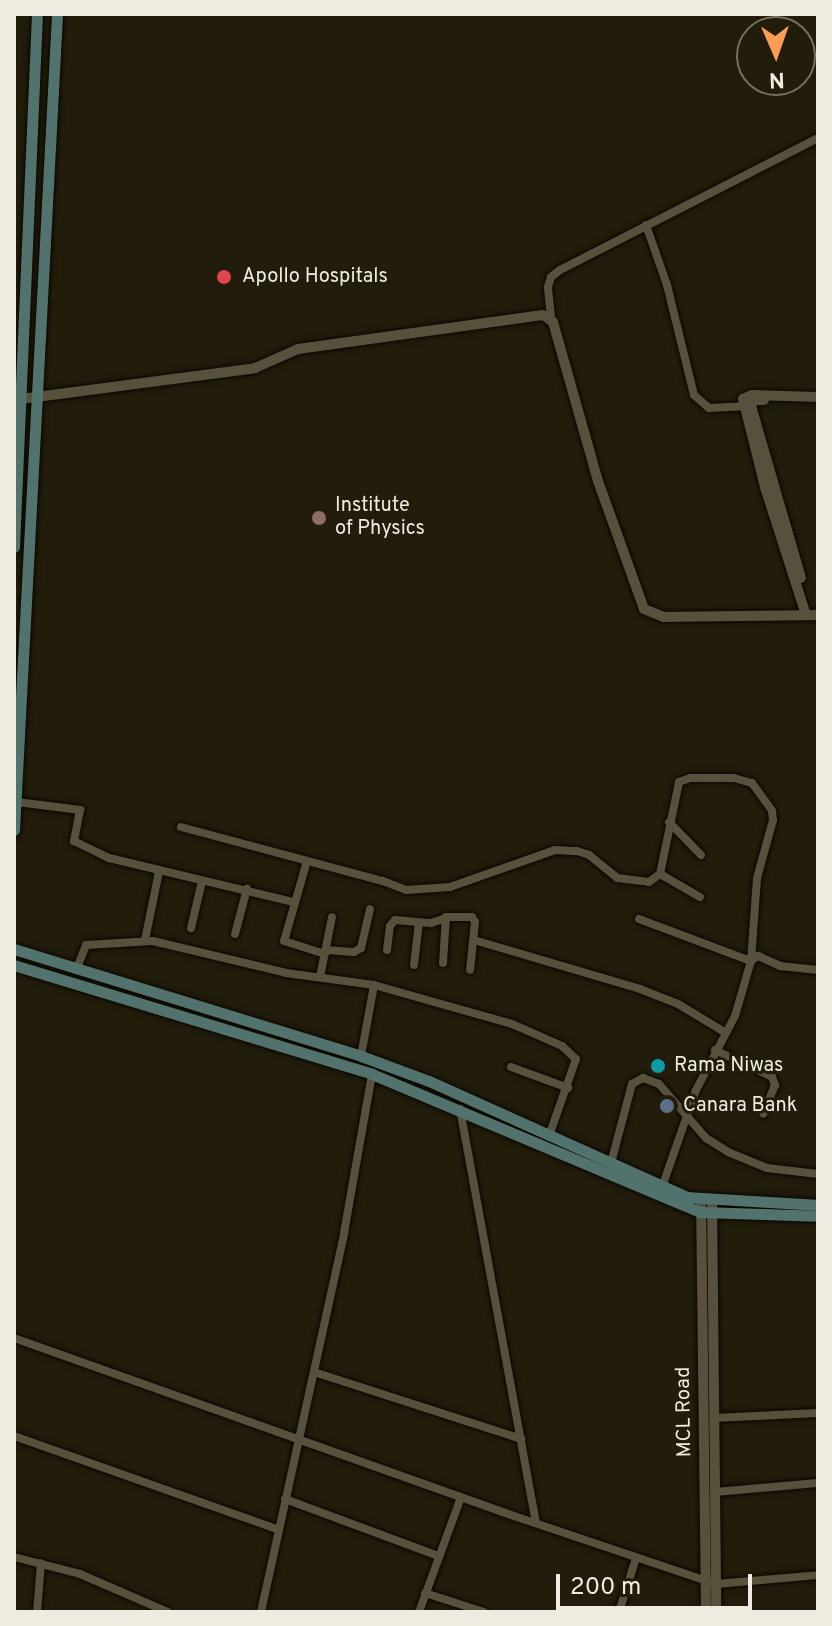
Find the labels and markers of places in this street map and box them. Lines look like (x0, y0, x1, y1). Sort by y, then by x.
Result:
place label: Apollo Hospitals (242, 265, 388, 289)
marker: Apollo Hospitals (213, 266, 235, 288)
place label: Institute of Physics (335, 494, 425, 541)
marker: Institute of Physics (310, 509, 328, 527)
place label: Rama Niwas (674, 1054, 783, 1078)
marker: Rama Niwas (649, 1057, 667, 1075)
place label: Canara Bank (683, 1094, 797, 1118)
marker: Canara Bank (658, 1097, 676, 1115)

